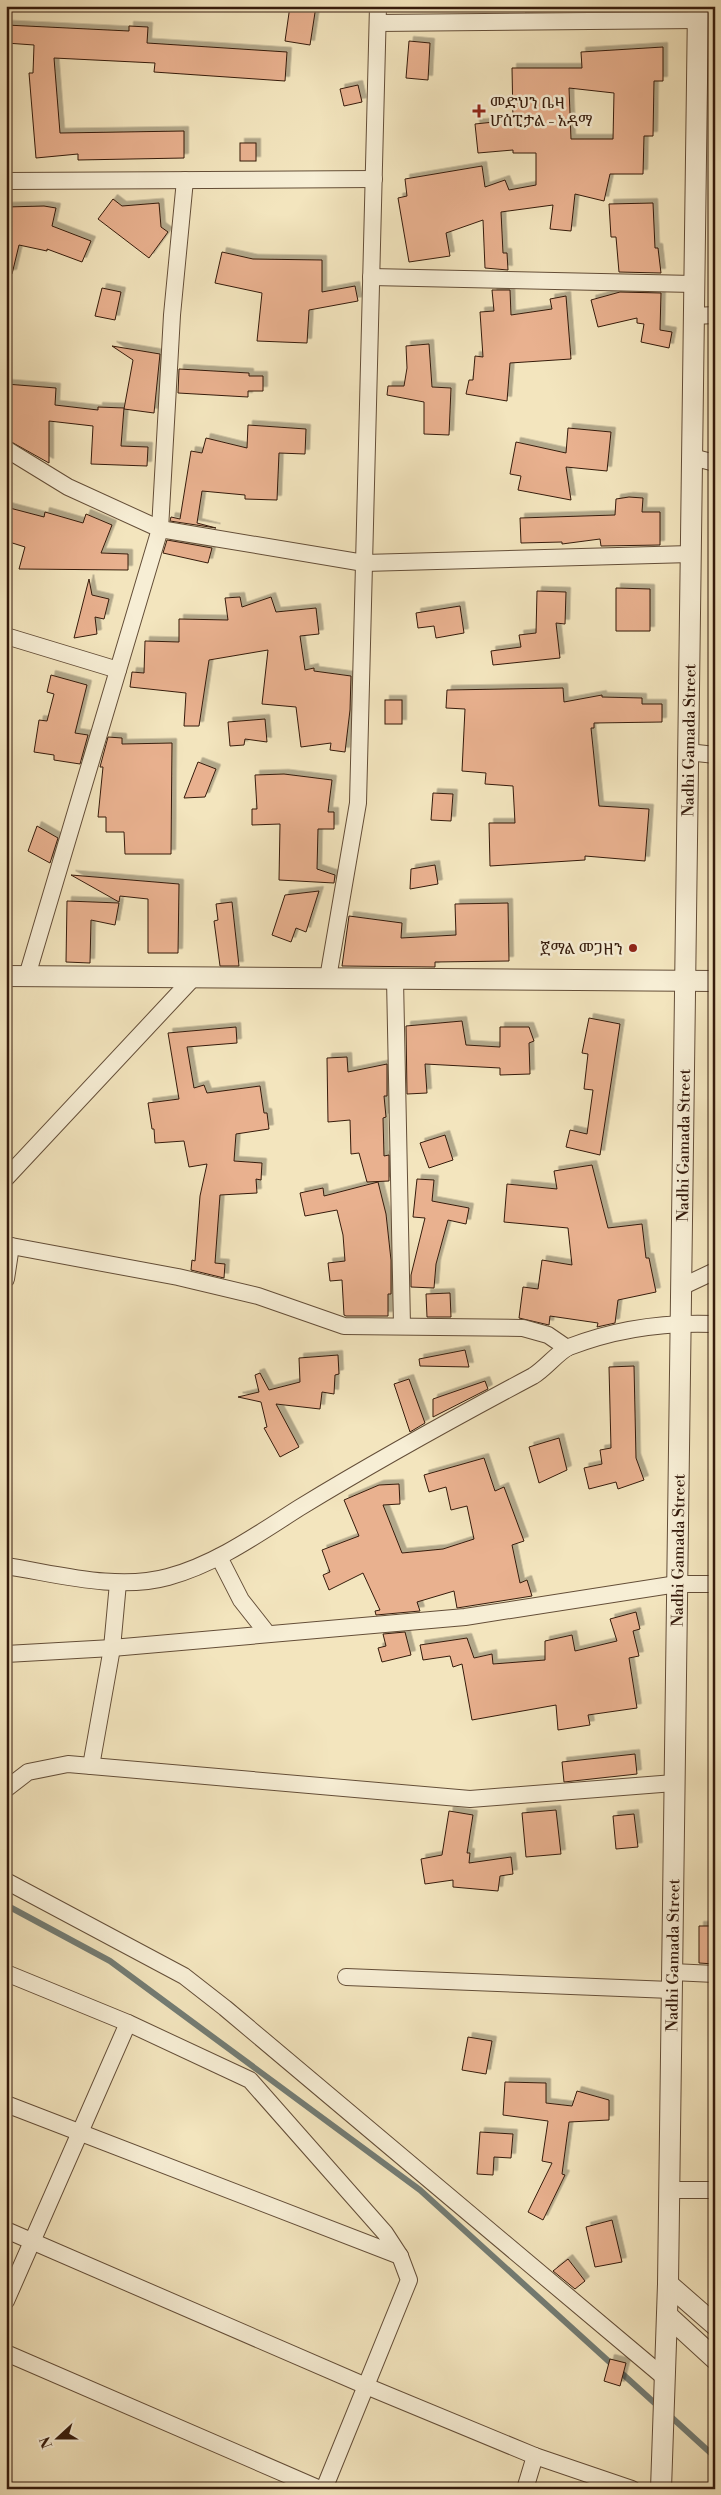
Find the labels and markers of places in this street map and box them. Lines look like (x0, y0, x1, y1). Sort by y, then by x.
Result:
place label: መድህን ቤዛ ሆስፒታል - አዳማ (490, 93, 593, 131)
marker: መድህን ቤዛ ሆስፒታል - አዳማ (472, 104, 486, 118)
place label: ጀማል መጋዘን (540, 939, 623, 959)
marker: ጀማል መጋዘን (627, 942, 639, 954)

